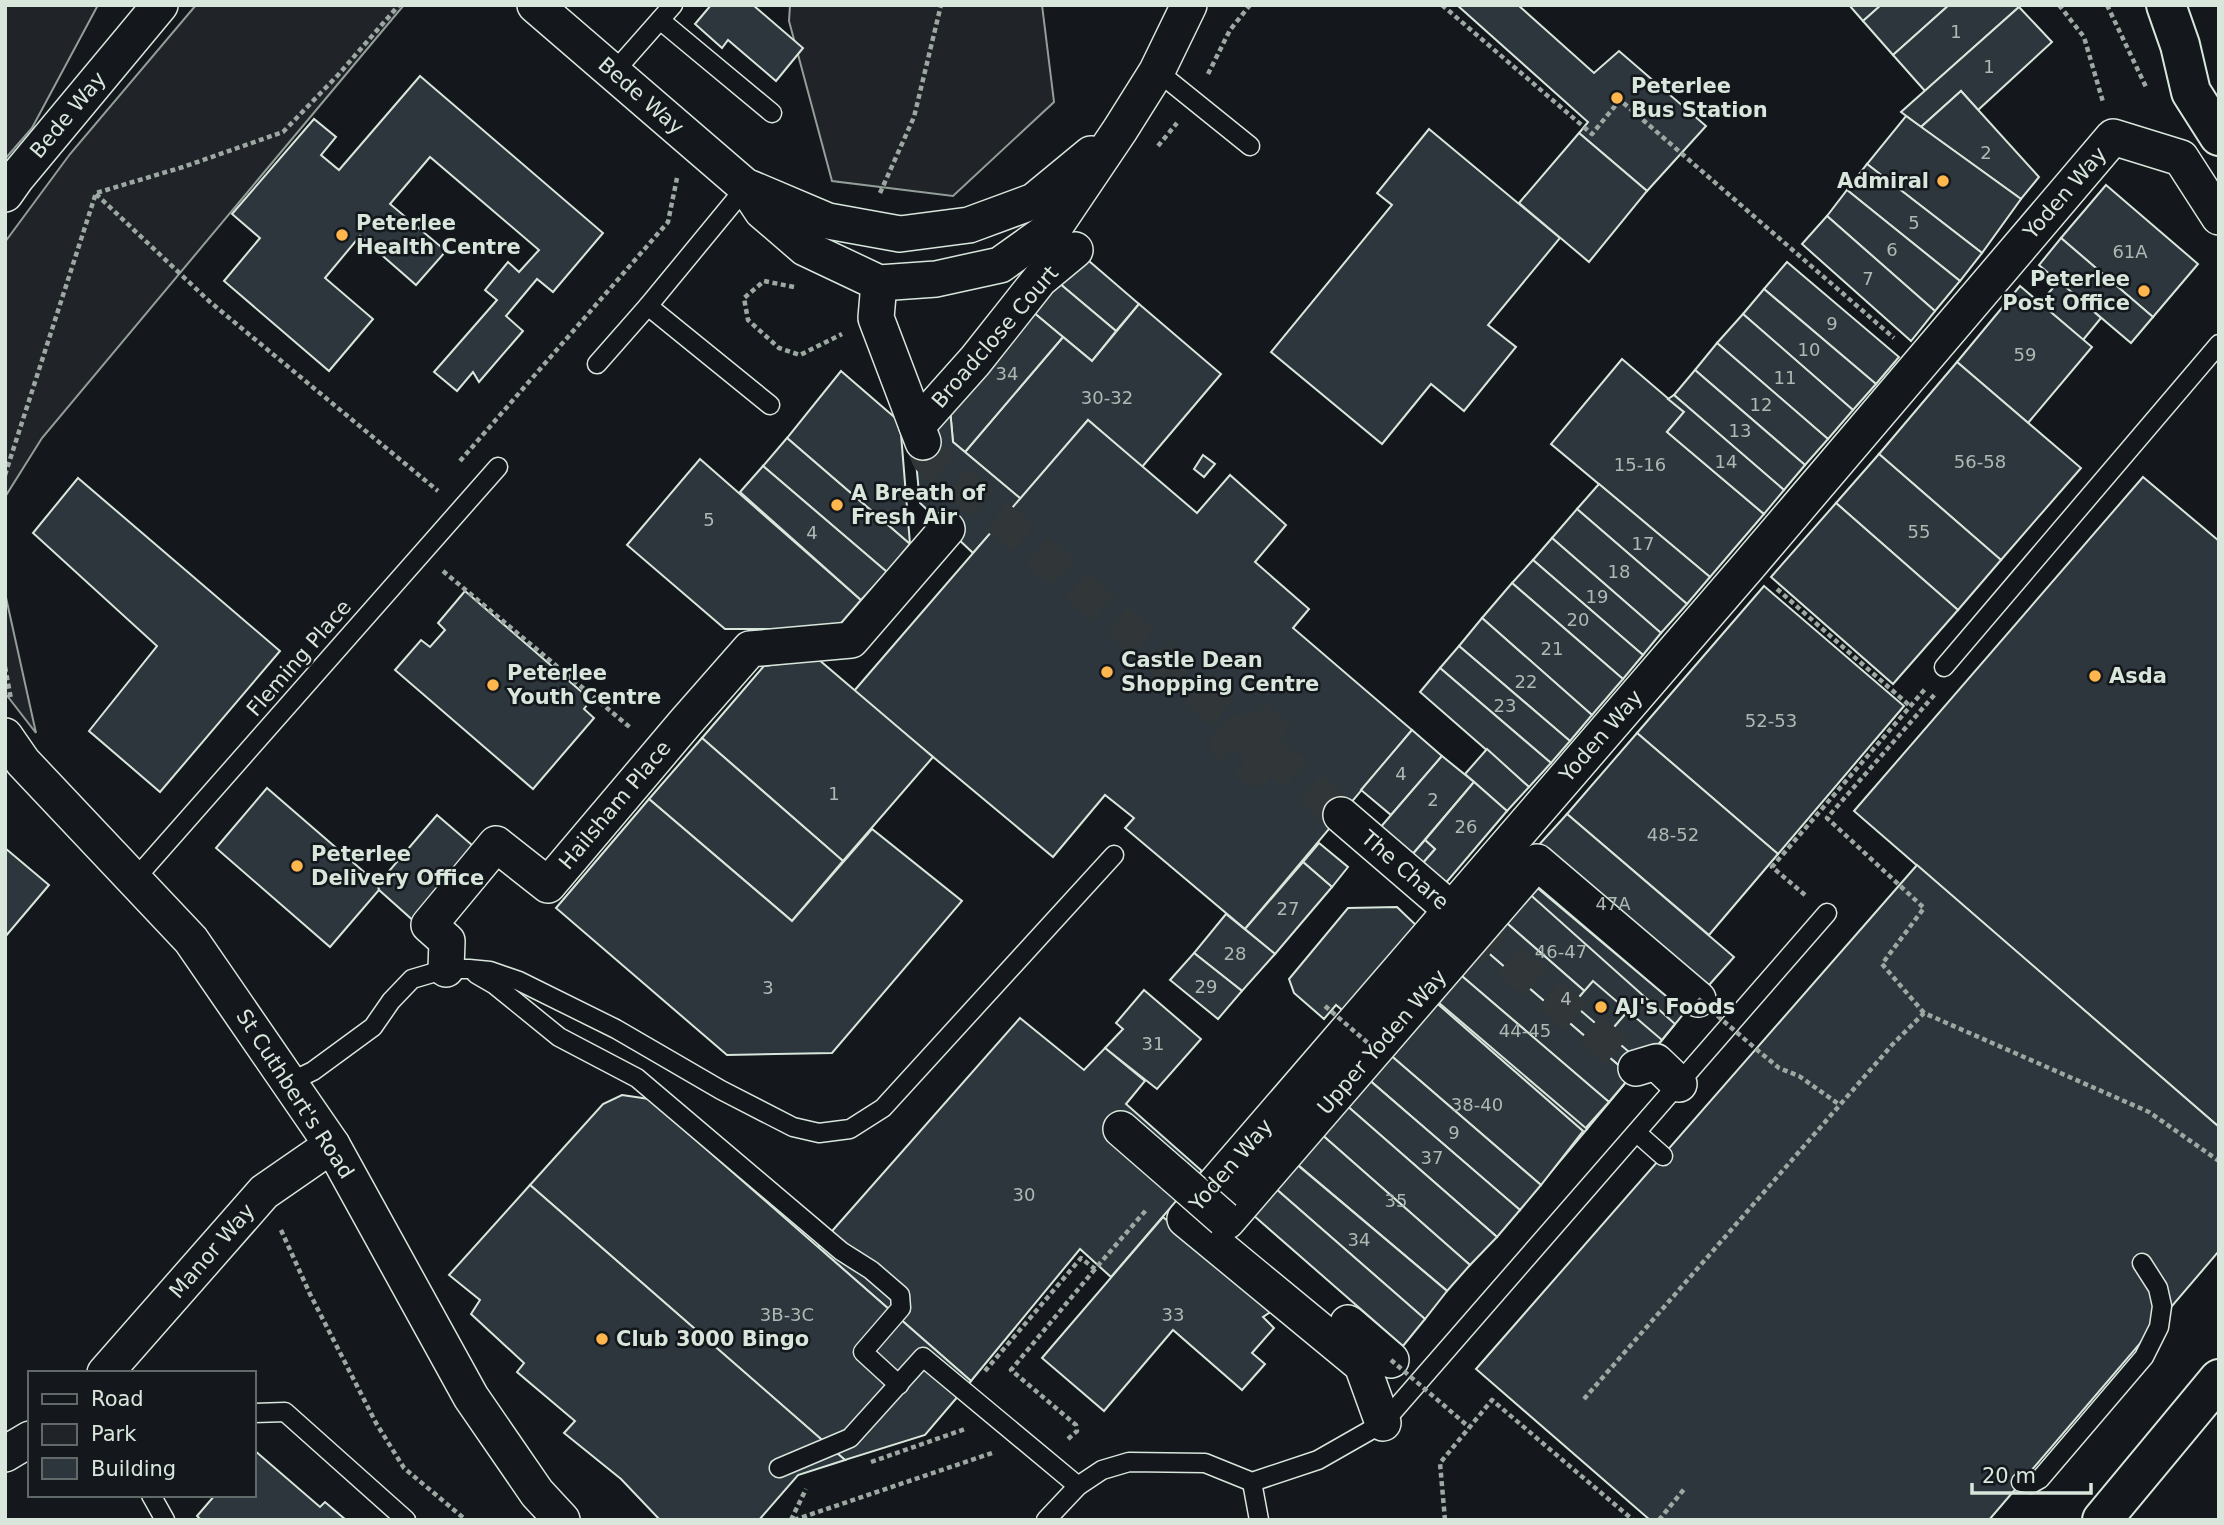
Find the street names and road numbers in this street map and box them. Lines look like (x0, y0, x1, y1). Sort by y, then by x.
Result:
street label: Bede Way (594, 53, 688, 139)
street label: Bede Way (25, 67, 111, 163)
street label: Yoden Way (2018, 142, 2111, 245)
street label: Broadclose Court (927, 261, 1063, 413)
street label: Fleming Place (242, 595, 356, 721)
street label: Yoden Way (1554, 685, 1647, 788)
street label: Hailsham Place (554, 736, 676, 874)
street label: The Chare (1356, 825, 1454, 914)
street label: Upper Yoden Way (1313, 965, 1451, 1119)
street label: St Cuthbert's Road (231, 1005, 359, 1183)
street label: Yoden Way (1184, 1114, 1277, 1217)
street label: Manor Way (165, 1199, 259, 1303)

